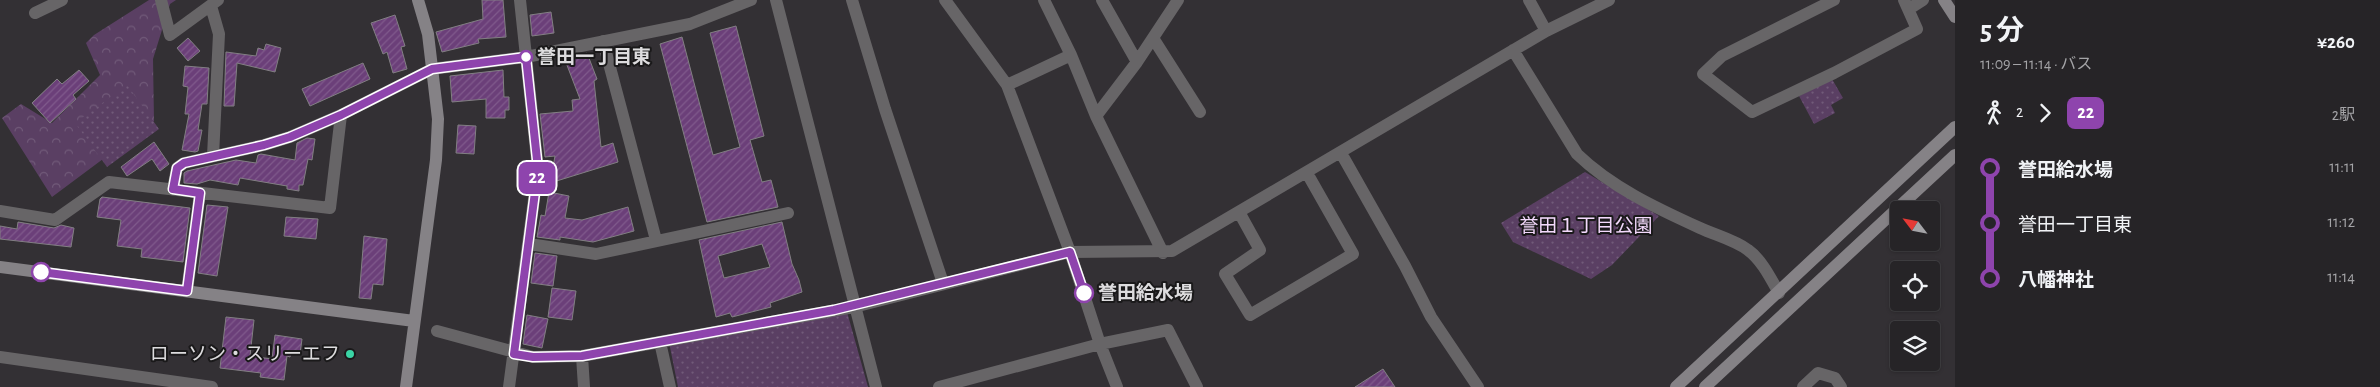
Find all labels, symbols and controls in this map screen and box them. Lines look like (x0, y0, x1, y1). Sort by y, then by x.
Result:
text: 5 分 (1980, 17, 2024, 45)
text: ¥260 (2317, 33, 2355, 52)
place label: 誉田一丁目東 (537, 47, 651, 67)
marker: 誉田一丁目東 (519, 50, 533, 64)
text: 11:09 – 11:14 · バス (1980, 56, 2092, 72)
icon: walk (1980, 99, 2008, 127)
icon: forward (2031, 99, 2059, 127)
text: 2 (2016, 104, 2023, 120)
text: 22 (2077, 104, 2094, 122)
text: 2駅 (2332, 107, 2355, 123)
text: 11:11 (2329, 159, 2355, 175)
text: 誉田給水場 (2018, 161, 2113, 180)
line badge: 22 (514, 162, 560, 194)
text: 22 (529, 169, 545, 187)
north arrow (1890, 201, 1940, 251)
map controls (1890, 201, 1940, 371)
text: 11:12 (2328, 214, 2355, 230)
park label: 誉田１丁目公園 (1519, 215, 1653, 236)
text: 誉田一丁目東 (2018, 216, 2132, 235)
button: locate (1890, 261, 1940, 311)
unlabelled marker (31, 262, 51, 282)
text: 11:14 (2327, 269, 2355, 285)
text: 八幡神社 (2018, 271, 2094, 290)
place label: 誉田給水場 (1098, 282, 1193, 303)
marker: 誉田給水場 (1074, 283, 1094, 303)
button: layers (1890, 321, 1940, 371)
place label: ローソン・スリーエフ (150, 345, 340, 364)
marker: ローソン・スリーエフ (344, 348, 356, 360)

